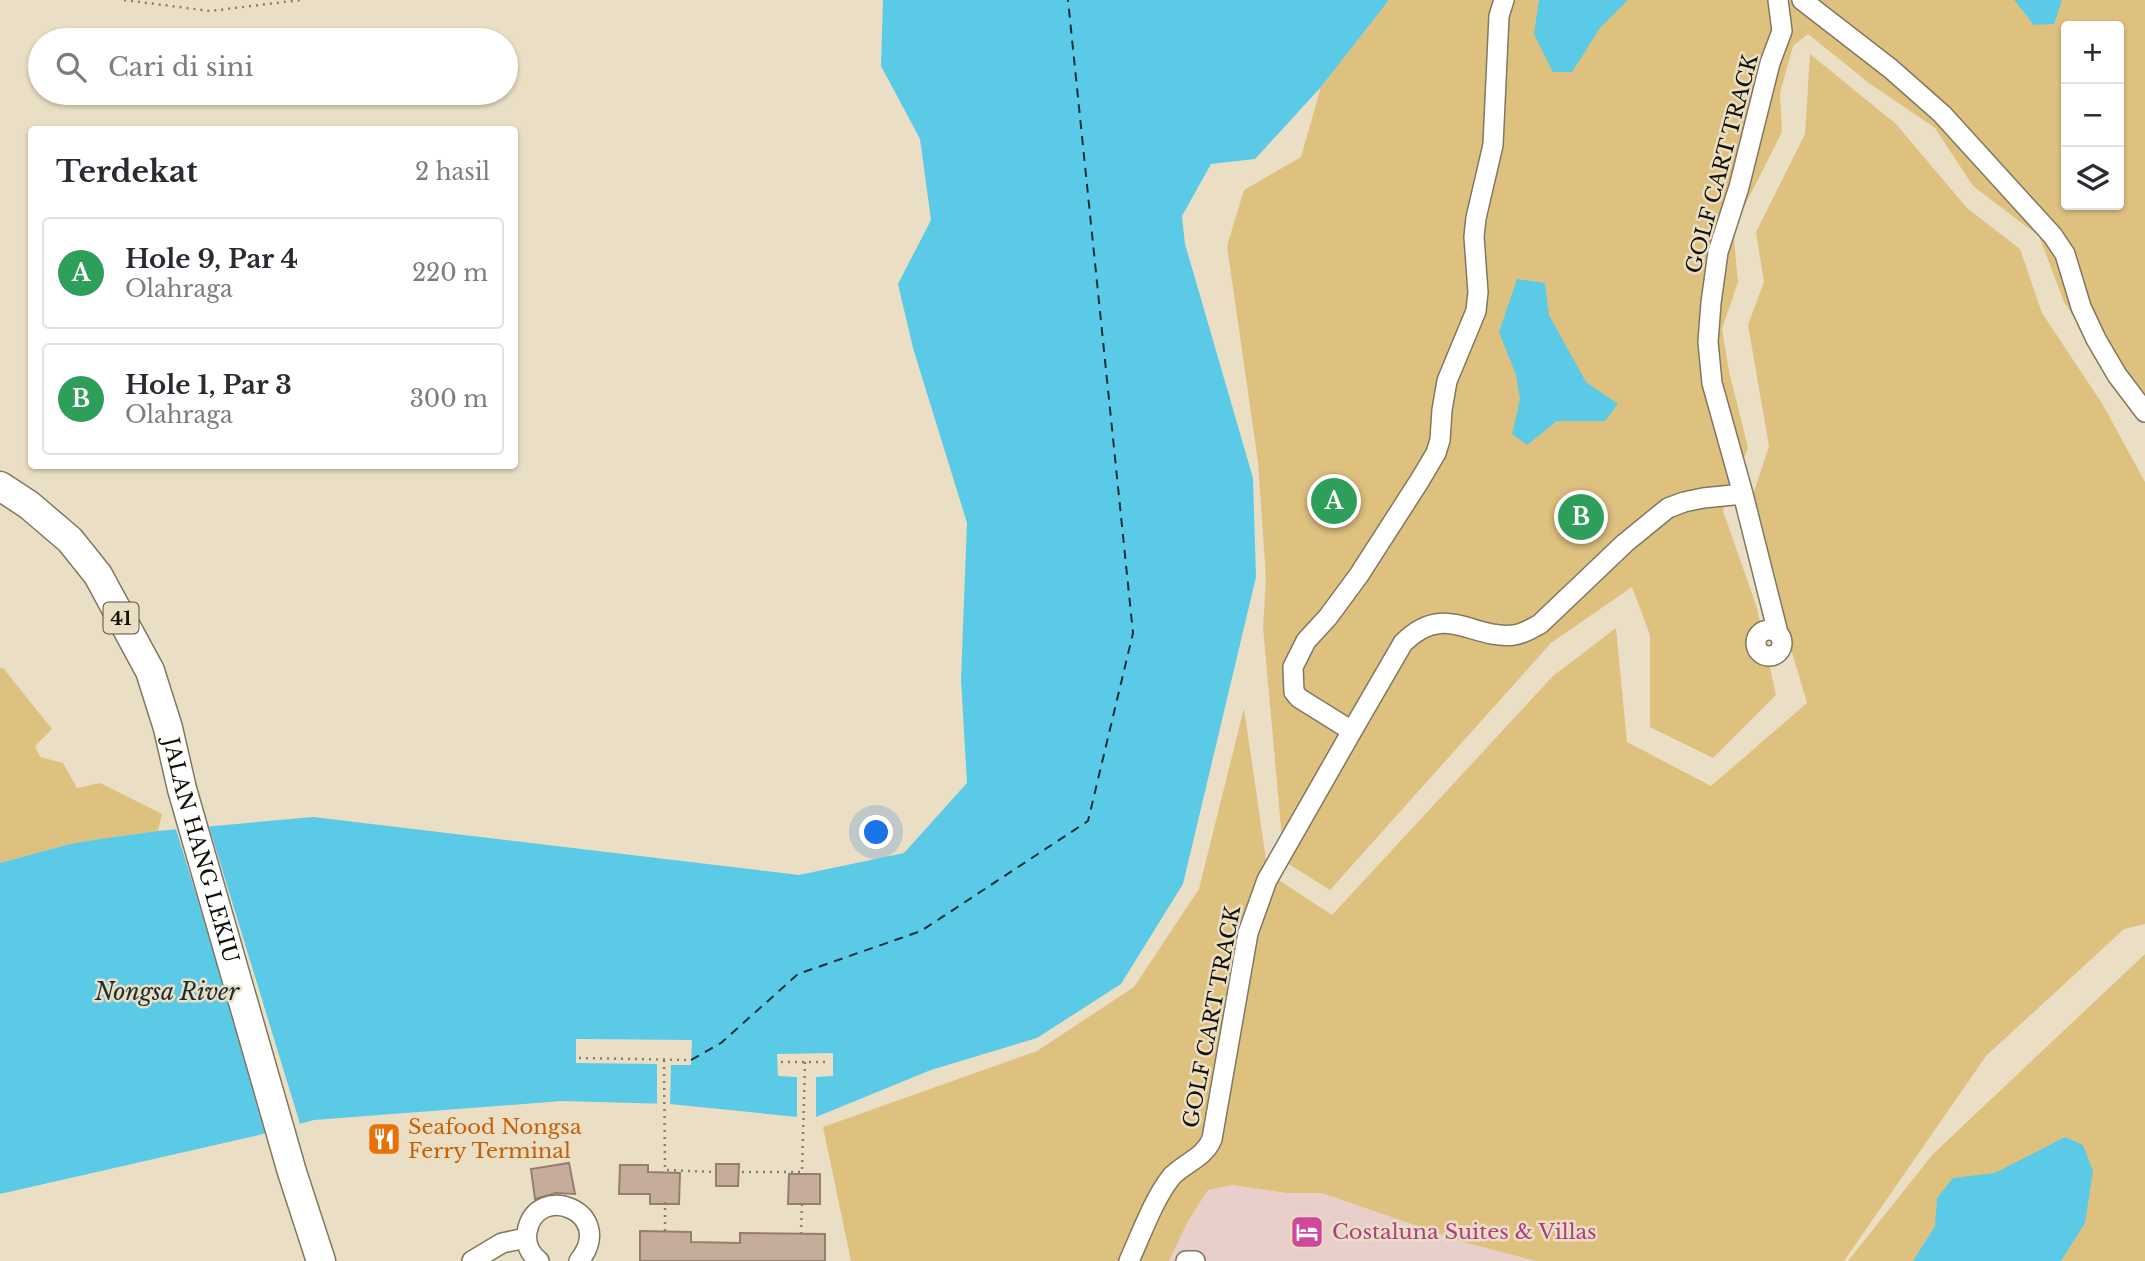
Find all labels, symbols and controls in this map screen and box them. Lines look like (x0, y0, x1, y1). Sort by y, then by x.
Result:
map controls (2061, 21, 2124, 210)
button: + (2061, 21, 2124, 84)
search box (28, 28, 518, 105)
icon: search (52, 48, 90, 86)
text: Cari di sini (108, 51, 253, 83)
street label: GOLF CART TRACK (1680, 51, 1764, 276)
button: − (2061, 84, 2124, 147)
button: layers (2061, 147, 2124, 210)
text: Terdekat (56, 153, 198, 190)
text: 2 hasil (415, 158, 490, 186)
text: Hole 9, Par 4 (125, 243, 298, 275)
text: A (72, 259, 90, 287)
text: 220 m (412, 259, 488, 287)
text: Olahraga (125, 275, 233, 303)
text: Hole 1, Par 3 (125, 369, 292, 401)
text: B (72, 385, 90, 413)
text: 300 m (410, 385, 488, 413)
text: Olahraga (125, 401, 233, 429)
pin: A (1311, 475, 1357, 527)
pin: B (1558, 491, 1604, 543)
road number: 41 (104, 603, 138, 634)
street label: JALAN HANG LEKIU (157, 732, 244, 966)
your location (859, 815, 893, 849)
street label: GOLF CART TRACK (1178, 903, 1246, 1130)
water label: Nongsa River (94, 978, 241, 1006)
place label: Seafood Nongsa Ferry Terminal (408, 1114, 582, 1164)
restaurant icon: Seafood Nongsa Ferry Terminal (365, 1120, 403, 1158)
hotel icon: Costaluna Suites & Villas (1288, 1213, 1326, 1251)
place label: Costaluna Suites & Villas (1332, 1219, 1597, 1245)

